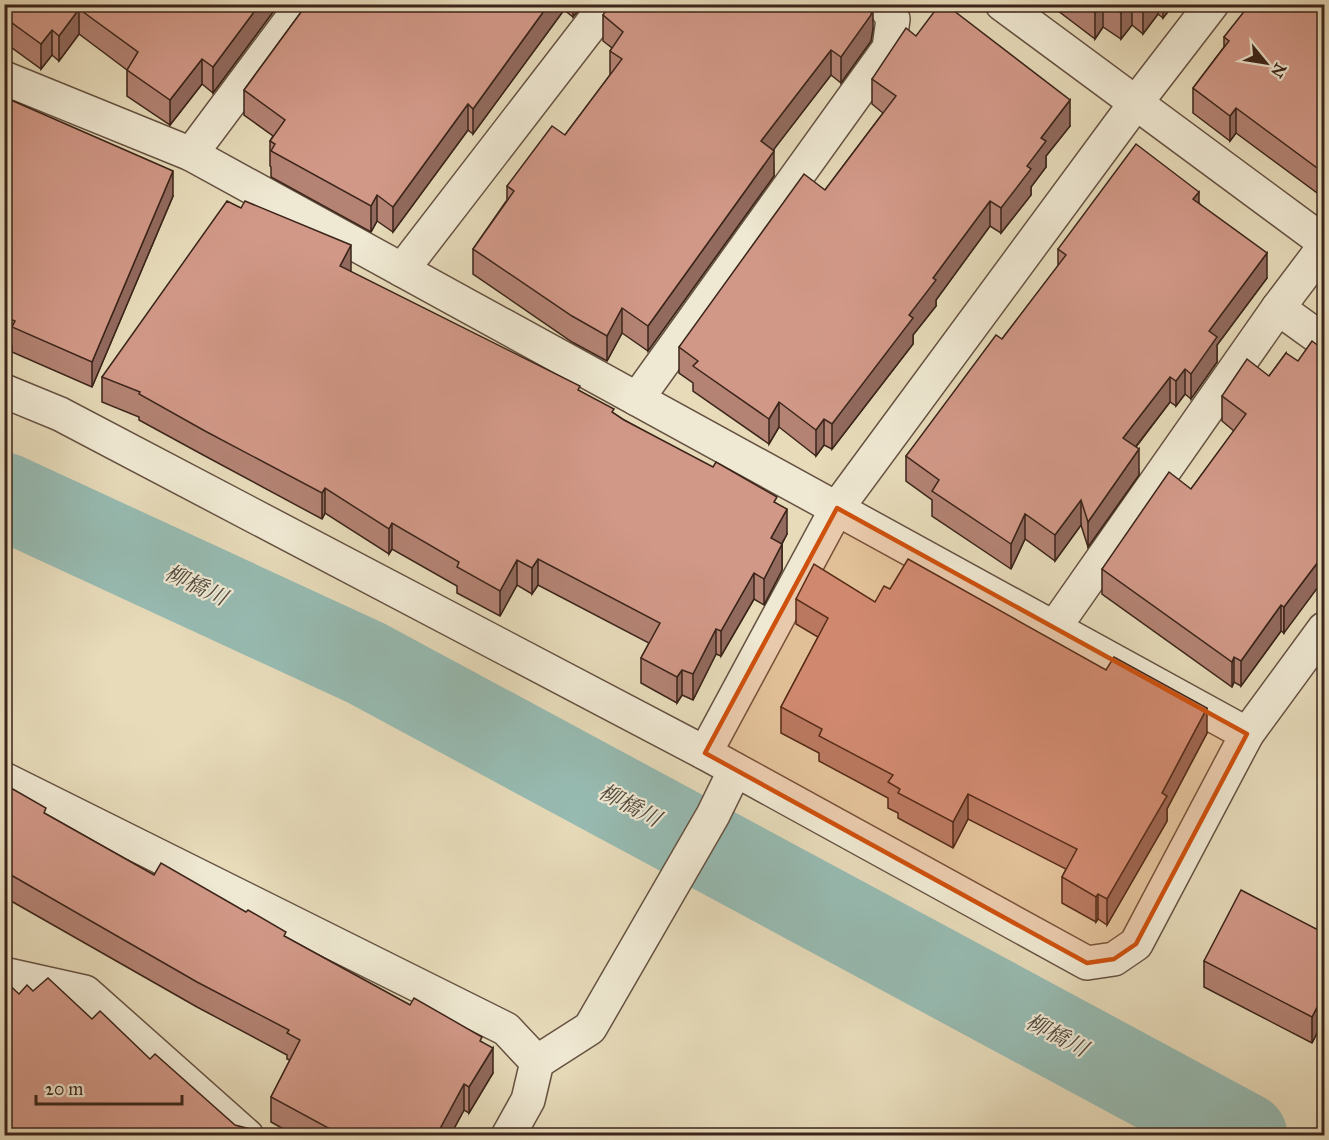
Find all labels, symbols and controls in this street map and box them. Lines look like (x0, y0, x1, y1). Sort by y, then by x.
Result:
north arrow (1236, 33, 1296, 93)
text: N (1267, 60, 1290, 81)
water label: 柳橋川 (160, 559, 233, 612)
water label: 柳橋川 (595, 778, 667, 833)
water label: 柳橋川 (1022, 1008, 1094, 1063)
scale bar (36, 1068, 182, 1106)
text: 20 m (45, 1078, 83, 1100)

